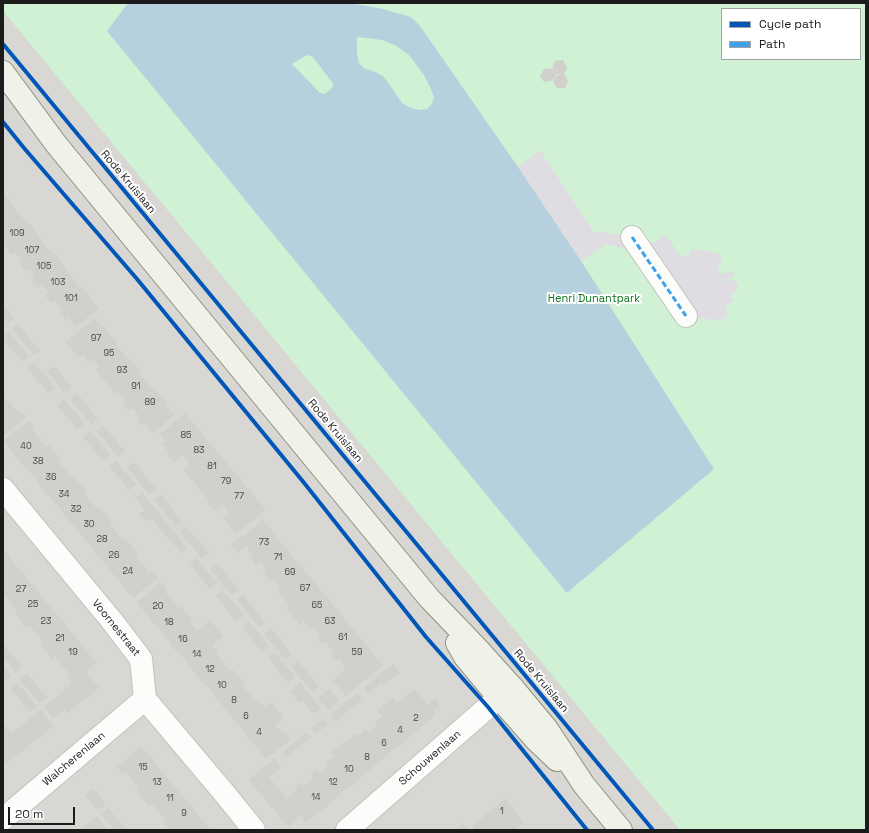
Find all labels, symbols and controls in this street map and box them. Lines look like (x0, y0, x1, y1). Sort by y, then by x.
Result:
legend (721, 8, 861, 60)
text: Cycle path (759, 16, 821, 32)
text: Path (759, 36, 785, 52)
street label: Rode Kruislaan (98, 148, 158, 216)
house number: 109 (9, 229, 25, 239)
house number: 107 (25, 246, 39, 256)
house number: 105 (37, 262, 51, 272)
house number: 103 (51, 278, 65, 288)
park label: Henri Dunantpark (548, 292, 640, 306)
house number: 101 (64, 294, 78, 304)
house number: 97 (91, 334, 101, 344)
house number: 95 (104, 349, 114, 359)
house number: 93 (117, 366, 127, 376)
house number: 91 (131, 382, 141, 392)
street label: Rode Kruislaan (305, 397, 365, 465)
house number: 89 (144, 398, 156, 408)
house number: 85 (181, 431, 191, 441)
house number: 40 (20, 442, 32, 452)
house number: 83 (193, 446, 205, 456)
house number: 38 (32, 457, 44, 467)
house number: 81 (207, 462, 217, 472)
house number: 36 (46, 473, 56, 483)
house number: 79 (221, 477, 231, 487)
house number: 34 (58, 490, 70, 500)
house number: 77 (234, 492, 244, 502)
house number: 32 (71, 505, 81, 515)
house number: 30 (83, 520, 95, 530)
house number: 28 (96, 535, 108, 545)
house number: 73 (259, 538, 269, 548)
house number: 26 (109, 551, 119, 561)
house number: 71 (274, 553, 282, 563)
house number: 24 (123, 567, 133, 577)
house number: 69 (284, 568, 296, 578)
house number: 67 (300, 584, 310, 594)
house number: 27 (16, 585, 26, 595)
street label: Voornestraat (89, 597, 143, 659)
house number: 25 (28, 600, 38, 610)
house number: 65 (312, 601, 322, 611)
house number: 20 (152, 602, 164, 612)
house number: 23 (41, 617, 51, 627)
house number: 63 (325, 617, 335, 627)
house number: 18 (164, 618, 174, 628)
house number: 61 (338, 633, 348, 643)
house number: 21 (55, 634, 65, 644)
house number: 16 (178, 635, 188, 645)
street label: Rode Kruislaan (511, 647, 571, 715)
house number: 19 (68, 648, 78, 658)
house number: 59 (352, 648, 362, 658)
house number: 14 (192, 650, 202, 660)
house number: 12 (205, 665, 215, 675)
house number: 10 (217, 681, 227, 691)
house number: 8 (231, 696, 237, 706)
house number: 6 (243, 712, 249, 722)
house number: 2 (413, 714, 419, 724)
house number: 4 (397, 726, 403, 736)
house number: 4 (256, 728, 262, 738)
street label: Schouwenlaan (396, 728, 464, 788)
street label: Walcherenlaan (40, 729, 108, 789)
house number: 6 (381, 739, 387, 749)
house number: 8 (364, 753, 370, 763)
house number: 15 (138, 763, 148, 773)
house number: 10 (344, 765, 354, 775)
house number: 13 (152, 778, 162, 788)
house number: 12 (328, 778, 338, 788)
house number: 14 (311, 793, 321, 803)
house number: 11 (166, 794, 174, 804)
scale bar (10, 799, 77, 825)
text: 20 m (15, 806, 43, 822)
house number: 1 (500, 807, 504, 817)
house number: 9 (181, 809, 187, 819)

